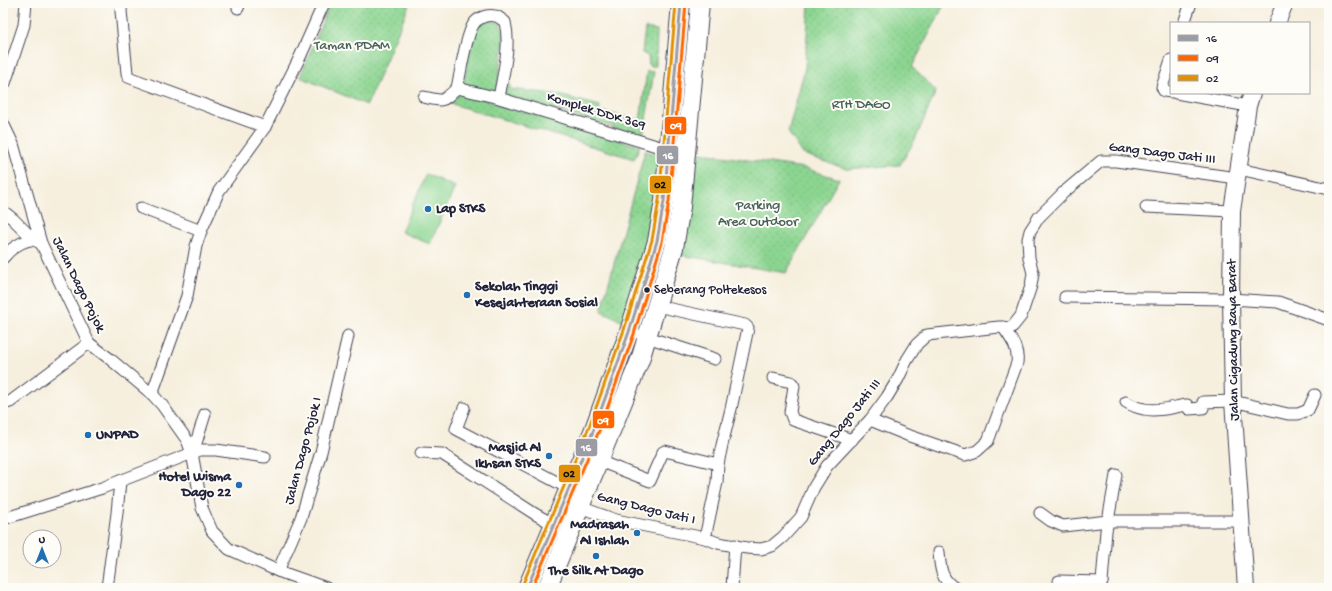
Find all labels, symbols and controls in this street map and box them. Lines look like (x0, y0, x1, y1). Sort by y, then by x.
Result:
legend (1170, 22, 1310, 94)
text: 16 (1205, 33, 1218, 47)
park label: Taman PDAM (313, 38, 390, 55)
text: 09 (1206, 53, 1219, 67)
text: 02 (1206, 73, 1219, 87)
street label: Komplek DDK 369 (545, 89, 647, 135)
park label: RTH DAGO (832, 97, 891, 114)
line badge: 09 (664, 116, 687, 135)
text: 09 (670, 121, 682, 133)
street label: Gang Dago Jati III (1108, 139, 1216, 169)
line badge: 16 (656, 145, 679, 165)
text: 16 (662, 151, 673, 163)
line badge: 02 (649, 175, 672, 194)
text: 02 (654, 180, 666, 192)
park label: Parking Area Outdoor (718, 198, 799, 231)
place label: Lap STKS (436, 201, 486, 218)
marker: Lap STKS (423, 204, 433, 214)
street label: Jalan Dago Pojok (48, 235, 109, 337)
street label: Jalan Cigadung Raya Barat (1224, 258, 1244, 421)
place label: Sekolah Tinggi Kesejahteraan Sosial (474, 279, 598, 312)
place label: Seberang Poltekesos (654, 283, 768, 298)
marker: Seberang Poltekesos (642, 285, 652, 295)
marker: Sekolah Tinggi Kesejahteraan Sosial (462, 290, 472, 300)
street label: Gang Dago Jati III (805, 376, 885, 470)
street label: Jalan Dago Pojok I (281, 395, 327, 507)
line badge: 09 (592, 410, 615, 429)
text: 09 (597, 416, 609, 428)
place label: UNPAD (96, 427, 139, 444)
marker: UNPAD (83, 430, 93, 440)
line badge: 16 (575, 438, 598, 457)
place label: Masjid Al Ikhsan STKS (475, 440, 542, 473)
text: 16 (580, 443, 591, 455)
marker: Masjid Al Ikhsan STKS (544, 451, 554, 461)
line badge: 02 (558, 464, 581, 483)
place label: Hotel Wisma Dago 22 (159, 469, 232, 502)
text: 02 (563, 469, 575, 481)
marker: Hotel Wisma Dago 22 (234, 480, 244, 490)
street label: Gang Dago Jati I (595, 489, 697, 529)
place label: Madrasah Al Ishlah (570, 517, 629, 550)
marker: Madrasah Al Ishlah (632, 528, 642, 538)
north arrow (22, 529, 62, 569)
text: U (39, 535, 46, 547)
marker: The Silk At Dago (591, 551, 601, 561)
place label: The Silk At Dago (547, 563, 644, 580)

